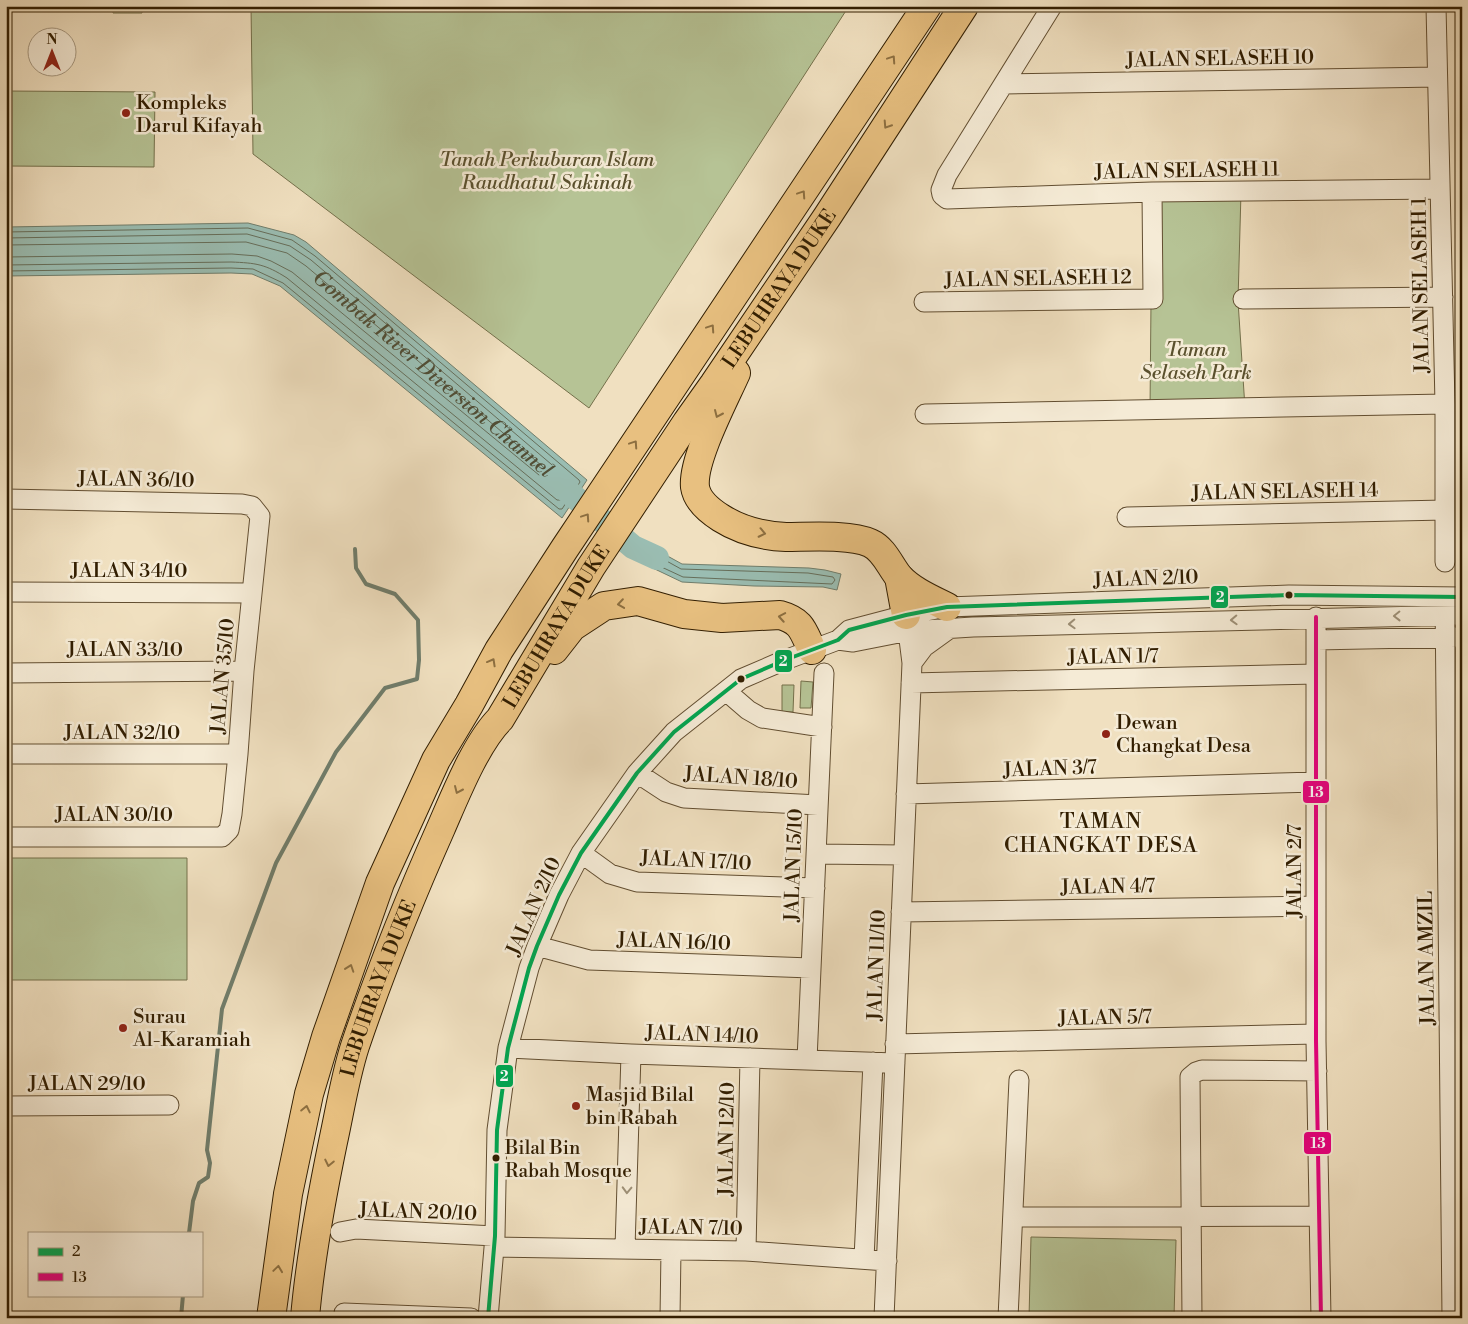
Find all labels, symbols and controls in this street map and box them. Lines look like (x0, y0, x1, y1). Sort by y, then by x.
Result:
north arrow (28, 28, 78, 78)
text: N (46, 31, 58, 49)
street label: JALAN SELASEH 10 (1125, 45, 1315, 74)
one-way arrow (886, 55, 895, 64)
place label: Kompleks Darul Kifayah (136, 91, 262, 139)
marker: Kompleks Darul Kifayah (120, 107, 132, 119)
one-way arrow (884, 120, 893, 129)
park label: Tanah Perkuburan Islam Raudhatul Sakinah (439, 148, 655, 196)
street label: JALAN SELASEH 11 (1093, 157, 1280, 186)
one-way arrow (796, 190, 805, 199)
street label: JALAN SELASEH 1 (1407, 196, 1436, 374)
street label: LEBUHRAYA DUKE (717, 205, 843, 374)
water label: Gombak River Diversion Channel (307, 265, 558, 484)
street label: JALAN SELASEH 12 (943, 265, 1132, 294)
one-way arrow (705, 325, 714, 334)
park label: Taman Selaseh Park (1140, 338, 1252, 386)
one-way arrow (713, 409, 724, 418)
one-way arrow (627, 441, 637, 450)
street label: JALAN 36/10 (76, 467, 195, 494)
street label: JALAN SELASEH 14 (1190, 478, 1379, 507)
one-way arrow (579, 513, 589, 522)
one-way arrow (757, 527, 766, 538)
street label: LEBUHRAYA DUKE (498, 540, 616, 714)
street label: JALAN 34/10 (69, 559, 188, 584)
street label: JALAN 2/10 (1092, 565, 1199, 594)
line badge: 2 (1210, 585, 1229, 609)
text: 2 (1216, 589, 1225, 607)
unlabelled marker (1284, 590, 1294, 600)
one-way arrow (617, 598, 626, 608)
one-way arrow (1392, 611, 1400, 621)
one-way arrow (777, 613, 786, 623)
one-way arrow (1230, 614, 1238, 625)
street label: JALAN 35/10 (206, 617, 241, 736)
one-way arrow (1067, 619, 1075, 629)
street label: JALAN 33/10 (66, 638, 183, 663)
street label: JALAN 1/7 (1066, 644, 1159, 671)
line badge: 2 (774, 649, 793, 673)
text: 2 (779, 653, 788, 671)
one-way arrow (486, 659, 496, 668)
unlabelled marker (736, 674, 746, 684)
place label: Dewan Changkat Desa (1116, 711, 1252, 759)
street label: JALAN 32/10 (63, 721, 180, 746)
marker: Dewan Changkat Desa (1100, 728, 1112, 740)
street label: JALAN 3/7 (1002, 755, 1097, 784)
street label: JALAN 18/10 (682, 762, 799, 795)
line badge: 13 (1302, 780, 1330, 804)
text: 13 (1308, 784, 1324, 802)
one-way arrow (454, 785, 465, 794)
street label: JALAN 30/10 (54, 803, 173, 828)
street label: JALAN 15/10 (780, 808, 809, 923)
district label: TAMAN CHANGKAT DESA (1004, 809, 1198, 859)
street label: JALAN 2/7 (1283, 824, 1308, 919)
street label: JALAN 17/10 (639, 846, 752, 877)
street label: JALAN 2/10 (501, 853, 567, 961)
street label: JALAN 4/7 (1059, 874, 1156, 901)
street label: JALAN AMZIL (1414, 891, 1441, 1026)
street label: LEBUHRAYA DUKE (336, 896, 423, 1080)
street label: JALAN 11/10 (863, 909, 892, 1022)
street label: JALAN 16/10 (616, 928, 731, 957)
one-way arrow (344, 964, 354, 973)
place label: Surau Al-Karamiah (132, 1005, 251, 1053)
street label: JALAN 5/7 (1057, 1005, 1152, 1032)
street label: JALAN 14/10 (644, 1021, 759, 1050)
marker: Surau Al-Karamiah (117, 1022, 129, 1034)
line badge: 2 (495, 1064, 514, 1088)
text: 2 (500, 1068, 509, 1086)
street label: JALAN 29/10 (27, 1072, 146, 1097)
street label: JALAN 12/10 (714, 1082, 741, 1197)
place label: Masjid Bilal bin Rabah (586, 1083, 694, 1131)
marker: Masjid Bilal bin Rabah (570, 1100, 582, 1112)
one-way arrow (300, 1105, 311, 1114)
line badge: 13 (1303, 1131, 1332, 1155)
text: 13 (1310, 1135, 1326, 1153)
place label: Bilal Bin Rabah Mosque (504, 1136, 632, 1183)
marker: Bilal Bin Rabah Mosque (491, 1153, 501, 1163)
one-way arrow (324, 1158, 335, 1167)
one-way arrow (621, 1186, 632, 1194)
street label: JALAN 20/10 (357, 1198, 478, 1227)
street label: JALAN 7/10 (638, 1215, 743, 1242)
legend (28, 1232, 202, 1296)
text: 2 (72, 1242, 81, 1261)
one-way arrow (272, 1265, 282, 1274)
text: 13 (72, 1268, 87, 1287)

